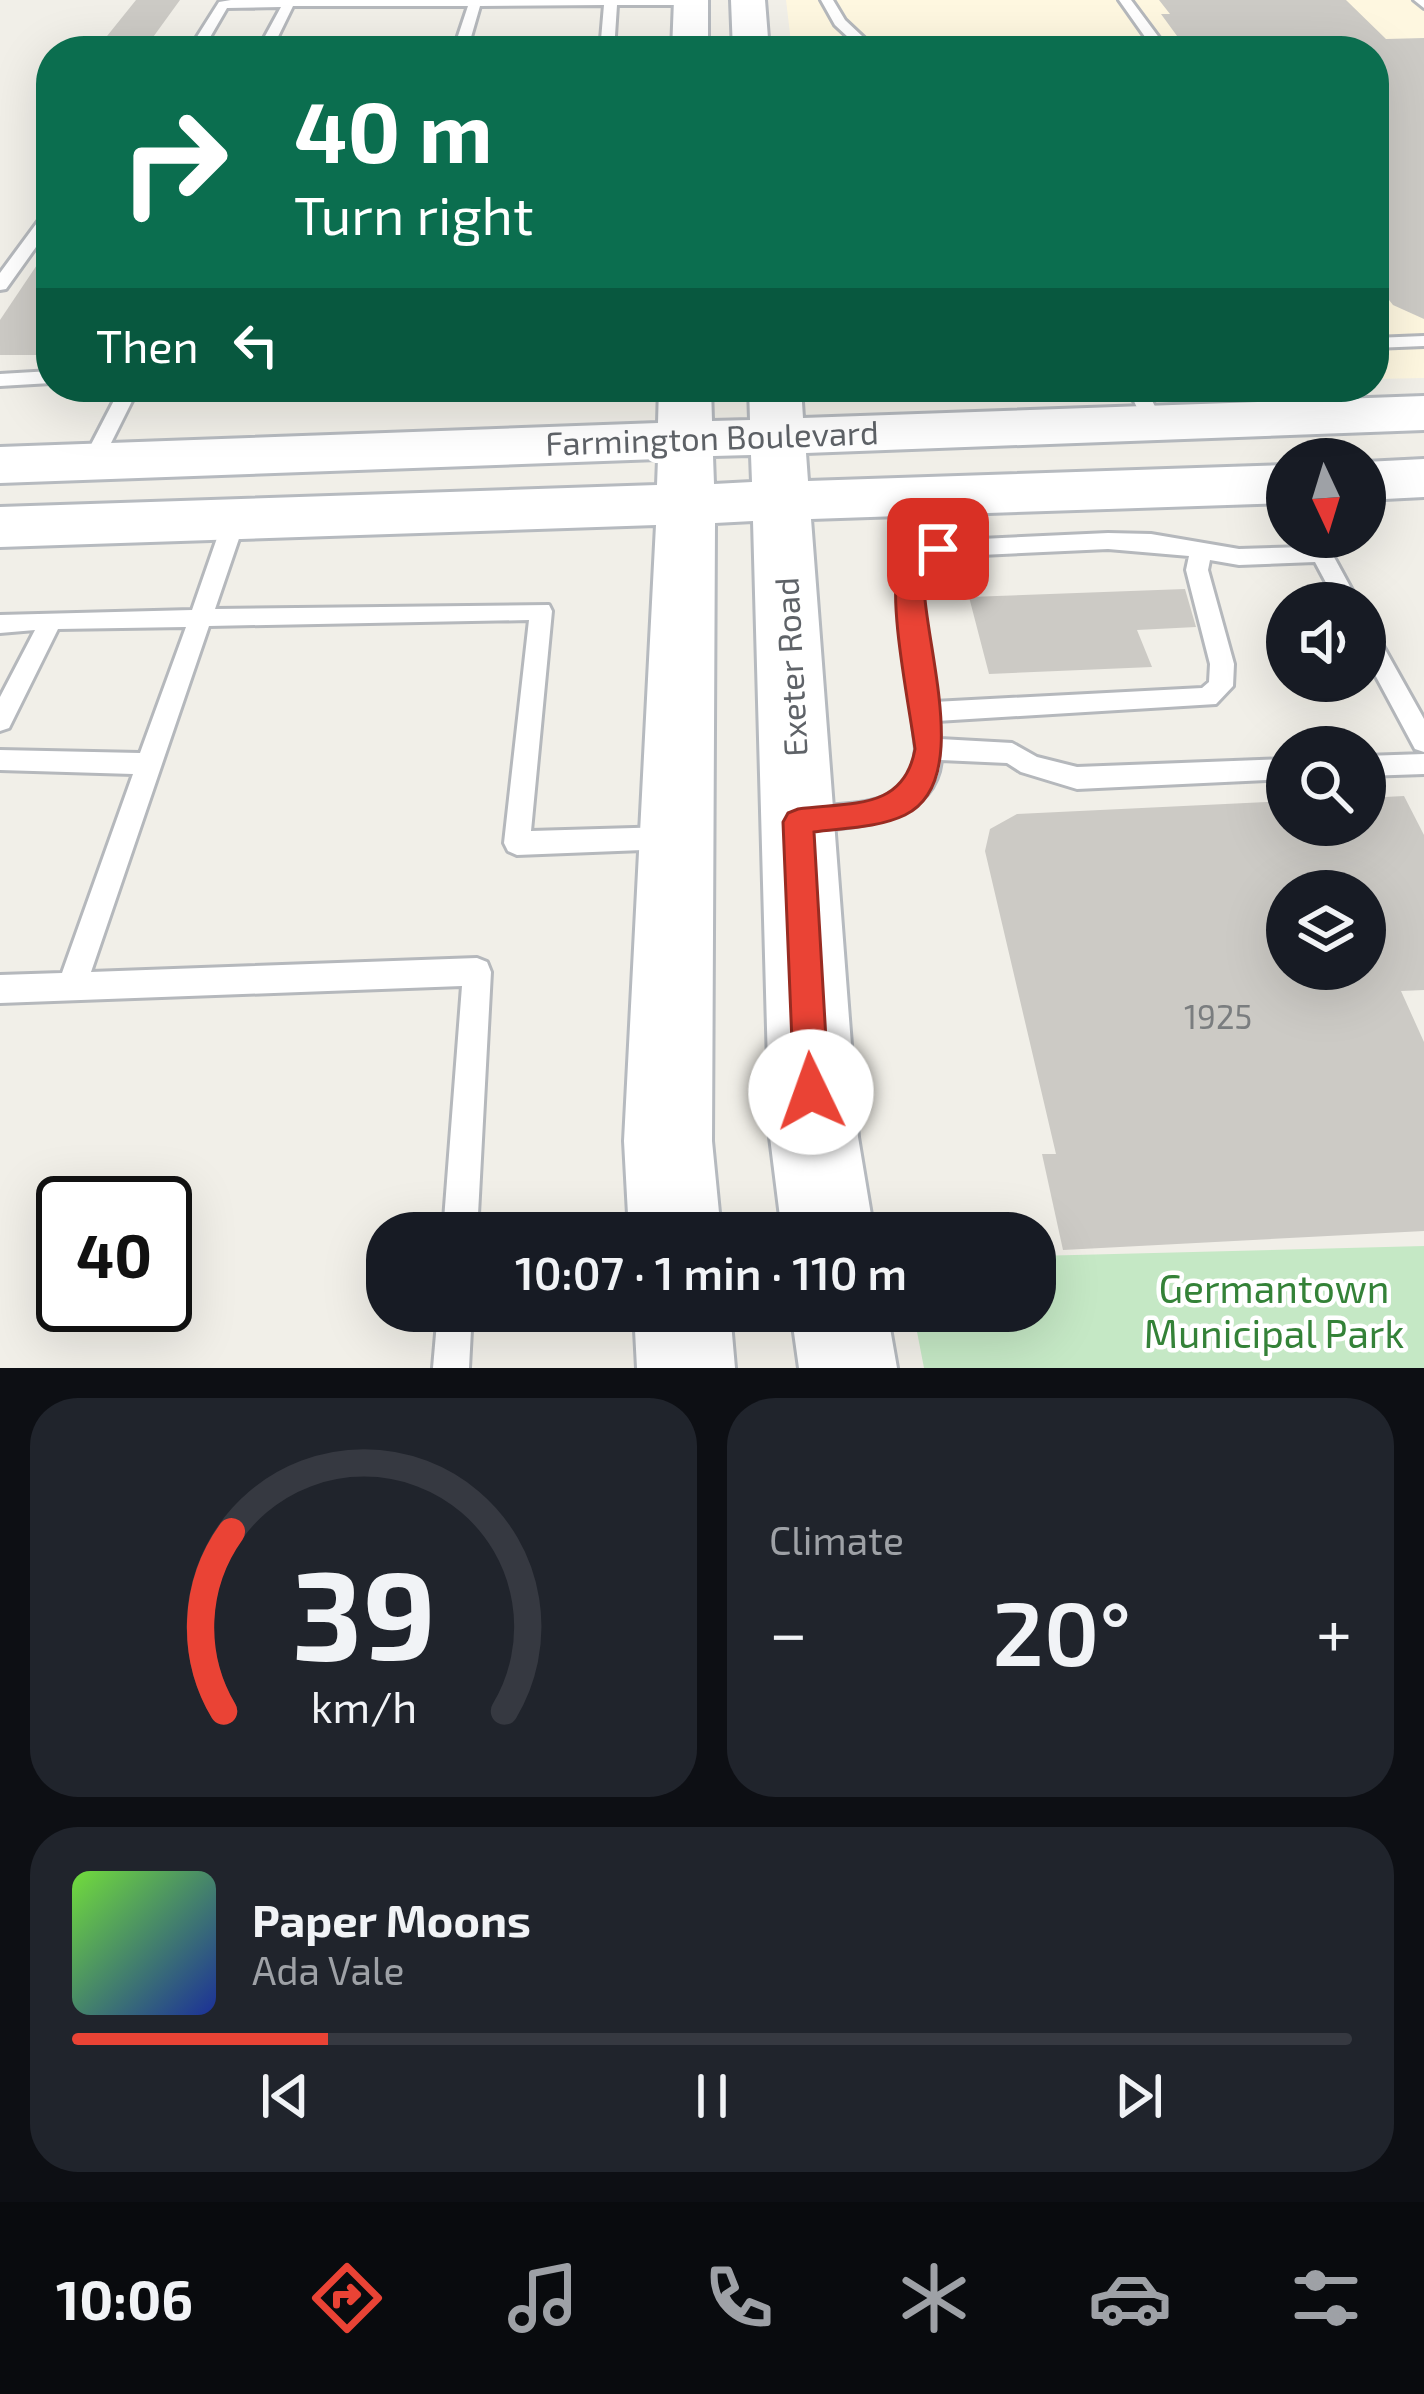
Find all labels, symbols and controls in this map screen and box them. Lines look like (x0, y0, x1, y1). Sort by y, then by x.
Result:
text: 40 m (294, 79, 493, 180)
icon: right (96, 84, 252, 240)
text: Turn right (294, 181, 534, 246)
icon: left (223, 312, 289, 378)
text: Then (96, 318, 199, 372)
street label: Farmington Boulevard (545, 411, 879, 463)
north arrow (1266, 438, 1386, 558)
map controls (1266, 438, 1386, 990)
pin (887, 498, 989, 600)
icon: arrive (905, 516, 971, 582)
street label: Exeter Road (765, 576, 815, 758)
button: sound (1266, 582, 1386, 702)
button: search (1266, 726, 1386, 846)
button: layers (1266, 870, 1386, 990)
house number: 1925 (1184, 996, 1252, 1036)
position arrow (748, 1029, 874, 1155)
speed limit sign: 40 (36, 1176, 192, 1332)
text: 10:07 · 1 min · 110 m (515, 1245, 907, 1299)
park label: Germantown Municipal Park (1144, 1264, 1404, 1356)
text: Climate (769, 1516, 904, 1563)
text: 39 (291, 1535, 436, 1685)
text: 20° (992, 1576, 1131, 1684)
text: − (769, 1591, 808, 1670)
text: + (1316, 1591, 1352, 1670)
text: km/h (310, 1679, 417, 1731)
text: Paper Moons (252, 1892, 531, 1946)
text: Ada Vale (252, 1946, 404, 1993)
icon: previous (252, 2063, 318, 2129)
icon: pause (679, 2063, 745, 2129)
icon: next (1106, 2063, 1172, 2129)
icon: directions (305, 2256, 389, 2340)
icon: music (501, 2256, 585, 2340)
icon: phone (697, 2256, 781, 2340)
icon: climate (892, 2256, 976, 2340)
icon: car (1088, 2256, 1172, 2340)
icon: filters (1284, 2256, 1368, 2340)
text: 10:06 (56, 2266, 193, 2331)

